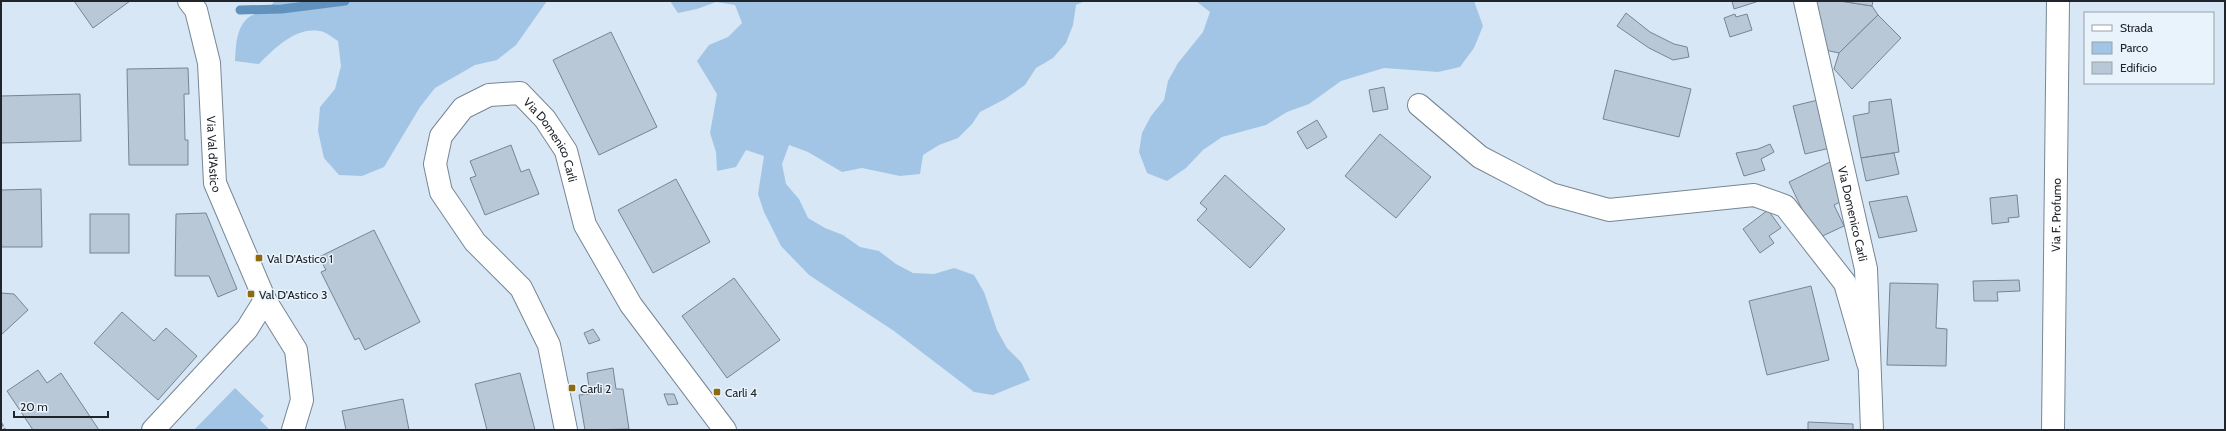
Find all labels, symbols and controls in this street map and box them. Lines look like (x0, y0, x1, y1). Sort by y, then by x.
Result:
legend (2084, 12, 2214, 84)
text: Strada (2120, 20, 2153, 35)
text: Parco (2120, 40, 2148, 55)
text: Edificio (2120, 60, 2157, 75)
street label: Via Domenico Carli (521, 94, 581, 183)
street label: Via Val d'Astico (204, 115, 226, 195)
street label: Via Domenico Carli (1835, 165, 1871, 263)
street label: Via F. Profumo (2048, 178, 2063, 252)
place label: Val D'Astico 1 (267, 251, 333, 266)
marker: Val D'Astico 1 (254, 253, 264, 263)
place label: Val D'Astico 3 (259, 287, 328, 302)
marker: Val D'Astico 3 (246, 289, 256, 299)
place label: Carli 2 (580, 381, 611, 396)
marker: Carli 2 (567, 383, 577, 393)
place label: Carli 4 (725, 385, 757, 400)
marker: Carli 4 (712, 387, 722, 397)
scale bar (14, 393, 108, 419)
text: 20 m (20, 399, 48, 414)

